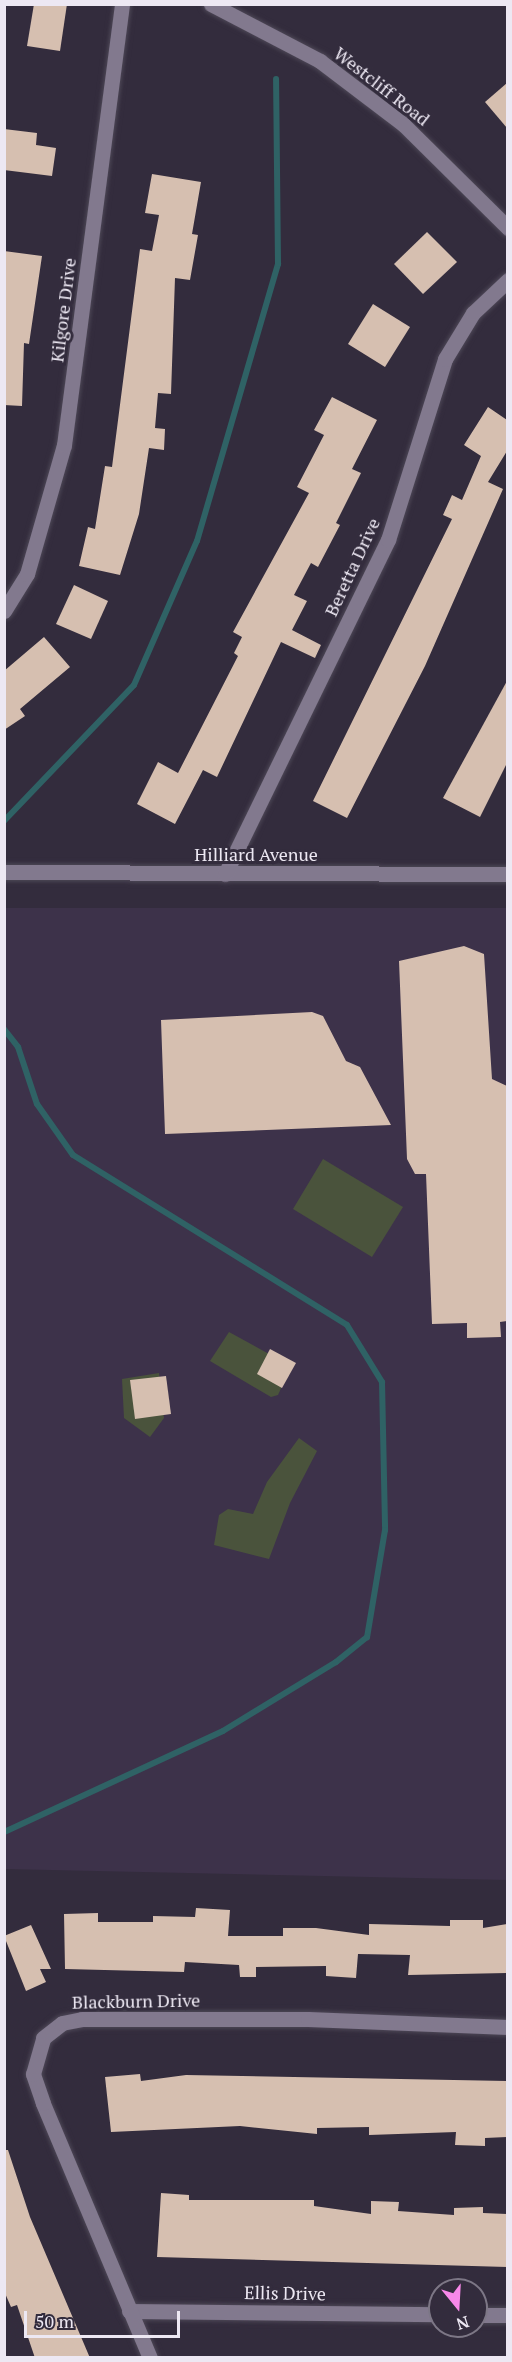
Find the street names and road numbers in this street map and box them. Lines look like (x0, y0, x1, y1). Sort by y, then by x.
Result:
street label: Westcliff Road (330, 42, 434, 130)
street label: Kilgore Drive (46, 256, 80, 364)
street label: Beretta Drive (320, 514, 384, 620)
street label: Hilliard Avenue (194, 843, 318, 865)
street label: Blackburn Drive (72, 1989, 200, 2013)
street label: Ellis Drive (244, 2281, 326, 2305)

